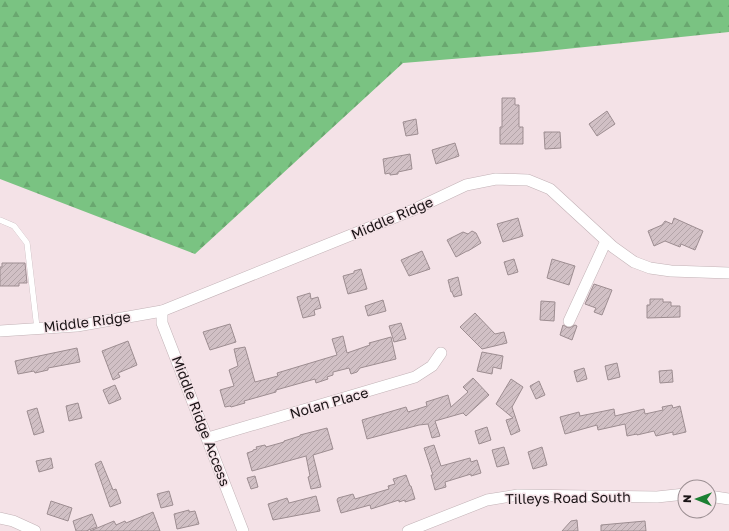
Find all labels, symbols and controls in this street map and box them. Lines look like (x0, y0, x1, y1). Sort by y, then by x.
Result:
street label: Middle Ridge (348, 193, 435, 242)
street label: Middle Ridge (42, 308, 131, 335)
street label: Middle Ridge Access (169, 353, 234, 489)
street label: Nolan Place (288, 383, 370, 422)
north arrow (677, 479, 717, 519)
street label: Tilleys Road South (505, 488, 631, 507)
text: N (680, 495, 693, 503)

